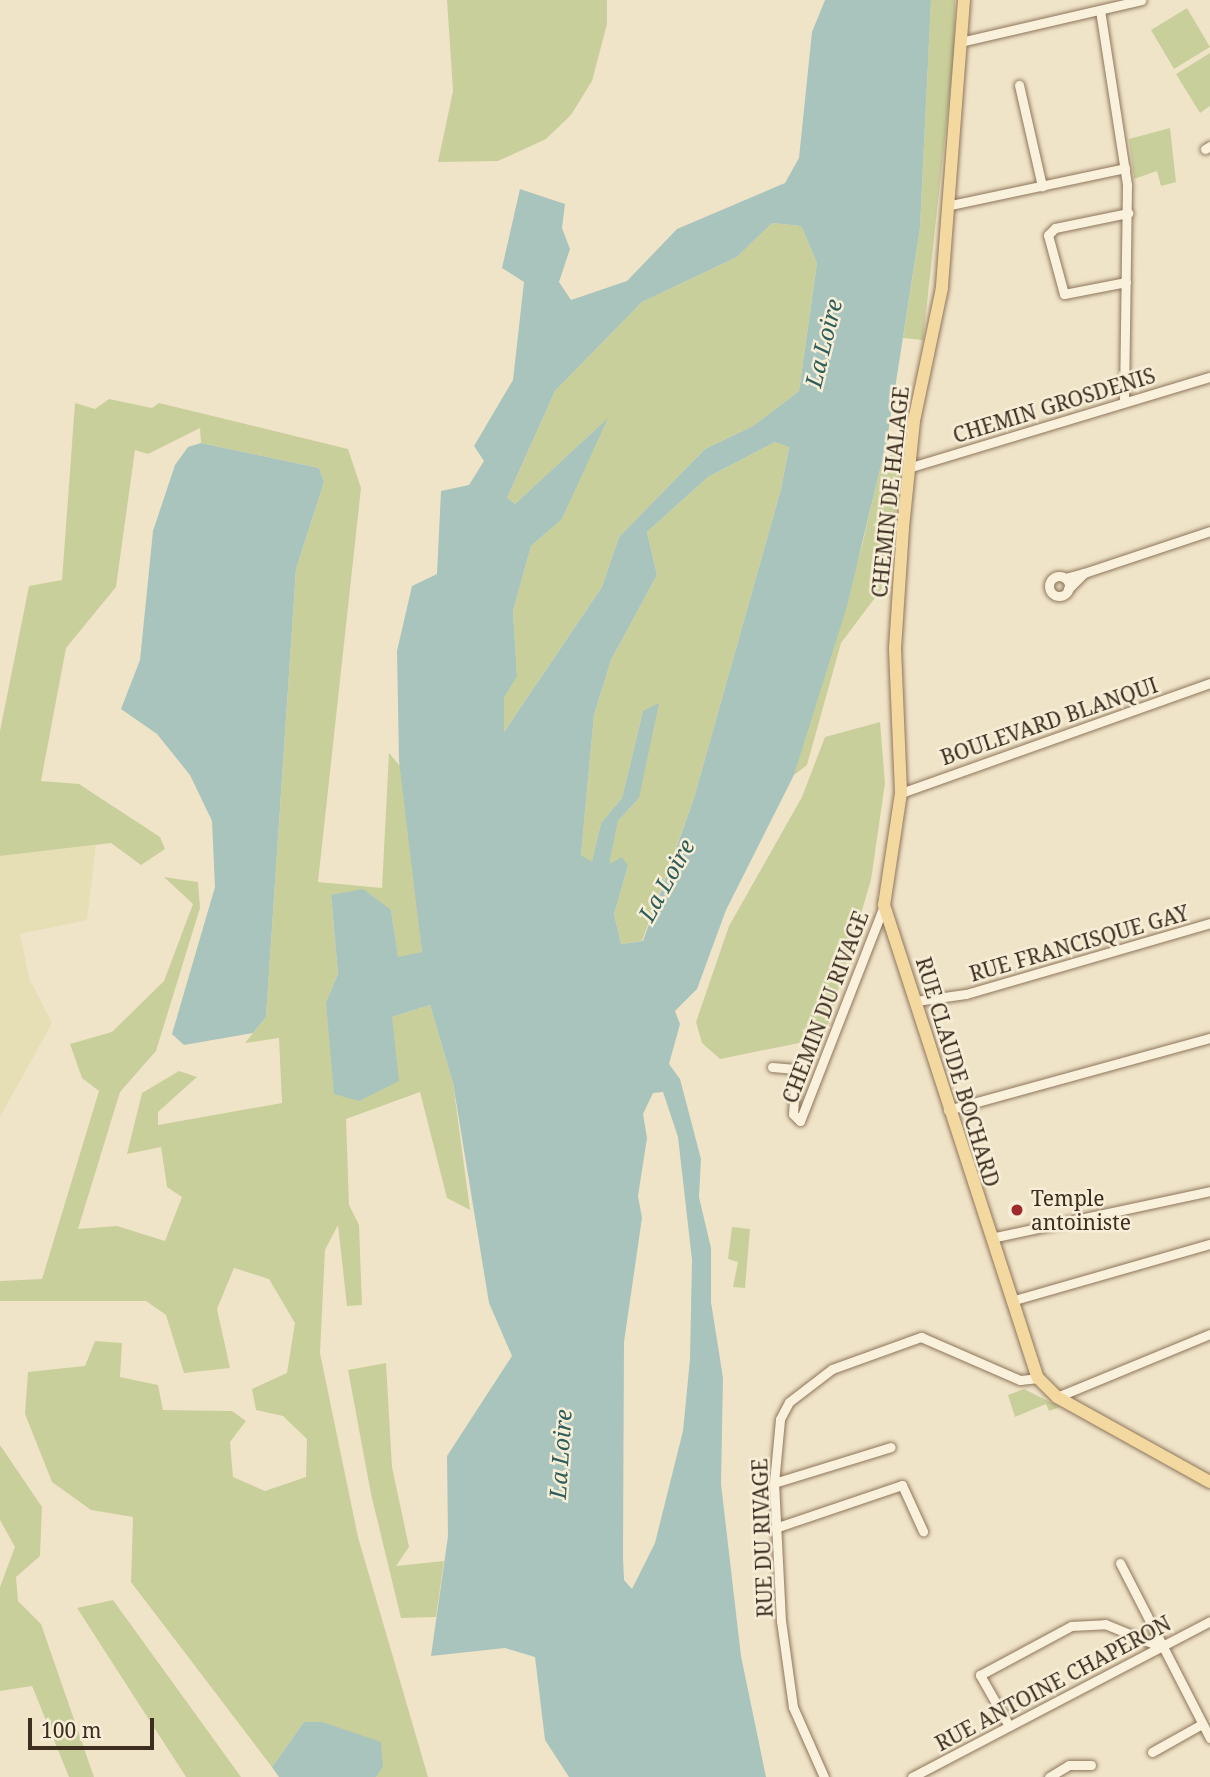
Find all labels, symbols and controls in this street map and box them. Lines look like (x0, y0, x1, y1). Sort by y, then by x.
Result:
water label: La Loire (799, 296, 847, 390)
street label: CHEMIN GROSDENIS (950, 362, 1158, 448)
street label: CHEMIN DE HALAGE (866, 385, 914, 599)
street label: BOULEVARD BLANQUI (937, 672, 1161, 770)
water label: La Loire (632, 834, 700, 926)
street label: RUE FRANCISQUE GAY (967, 900, 1191, 986)
street label: CHEMIN DU RIVAGE (777, 907, 873, 1107)
street label: RUE CLAUDE BOCHARD (911, 954, 1005, 1190)
place label: Temple antoiniste (1031, 1185, 1131, 1235)
marker: Temple antoiniste (1009, 1202, 1025, 1218)
water label: La Loire (543, 1408, 577, 1500)
street label: RUE DU RIVAGE (747, 1458, 777, 1618)
street label: RUE ANTOINE CHAPERON (931, 1610, 1175, 1756)
scale bar (32, 1704, 158, 1748)
text: 100 m (41, 1716, 102, 1744)

